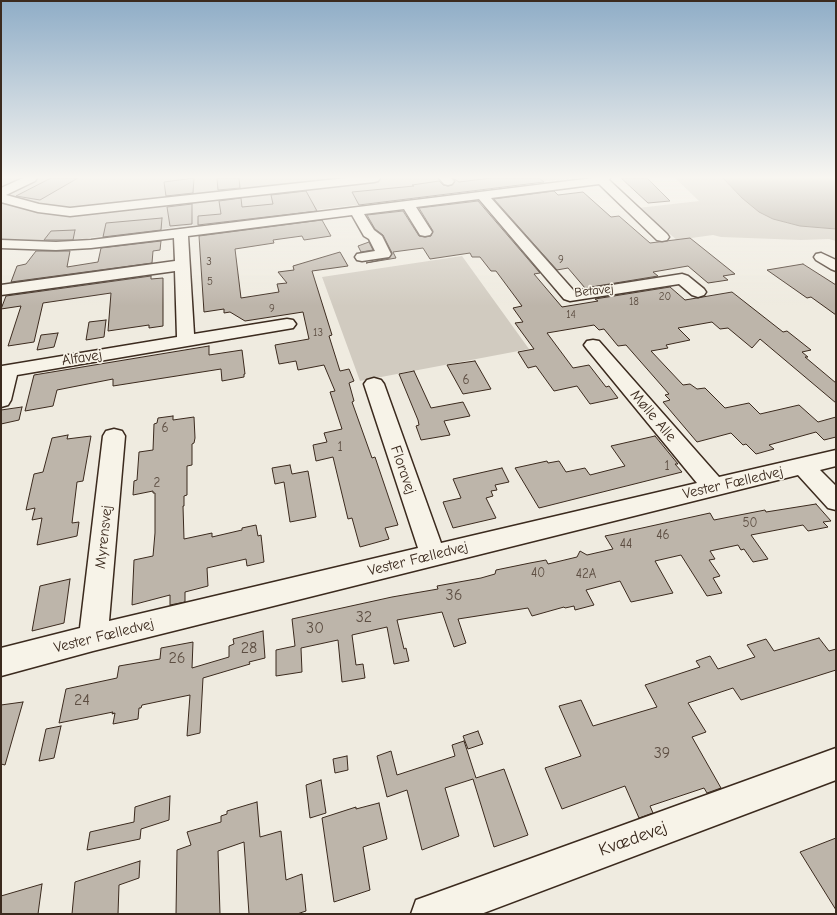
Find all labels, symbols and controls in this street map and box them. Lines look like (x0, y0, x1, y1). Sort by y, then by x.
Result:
house number: 9 (558, 253, 564, 267)
house number: 3 (206, 255, 212, 269)
house number: 5 (207, 275, 213, 289)
street label: Betavej (574, 281, 614, 301)
house number: 20 (659, 290, 671, 304)
house number: 18 (629, 295, 639, 309)
house number: 9 (269, 302, 275, 316)
house number: 14 (566, 308, 576, 322)
house number: 13 (313, 326, 323, 340)
street label: Alfavej (61, 346, 103, 370)
house number: 6 (462, 372, 470, 388)
street label: Mølle Alle (626, 386, 680, 446)
house number: 6 (161, 420, 169, 436)
house number: 1 (337, 439, 343, 455)
street label: Floravej (386, 443, 420, 497)
house number: 1 (664, 458, 670, 474)
street label: Vester Fælledvej (681, 463, 785, 503)
house number: 2 (154, 475, 160, 491)
street label: Myrensvej (92, 504, 116, 570)
house number: 50 (743, 515, 757, 531)
house number: 46 (656, 527, 670, 543)
house number: 44 (620, 536, 632, 552)
street label: Vester Fælledvej (366, 538, 470, 580)
house number: 40 (531, 565, 545, 581)
house number: 42A (576, 566, 596, 582)
house number: 36 (446, 585, 462, 605)
house number: 32 (356, 607, 372, 627)
street label: Vester Fælledvej (52, 615, 156, 657)
house number: 30 (306, 618, 324, 638)
house number: 28 (241, 638, 257, 658)
house number: 26 (168, 648, 186, 668)
house number: 24 (74, 690, 90, 710)
house number: 39 (654, 743, 670, 763)
street label: Kvædevej (596, 817, 670, 861)

